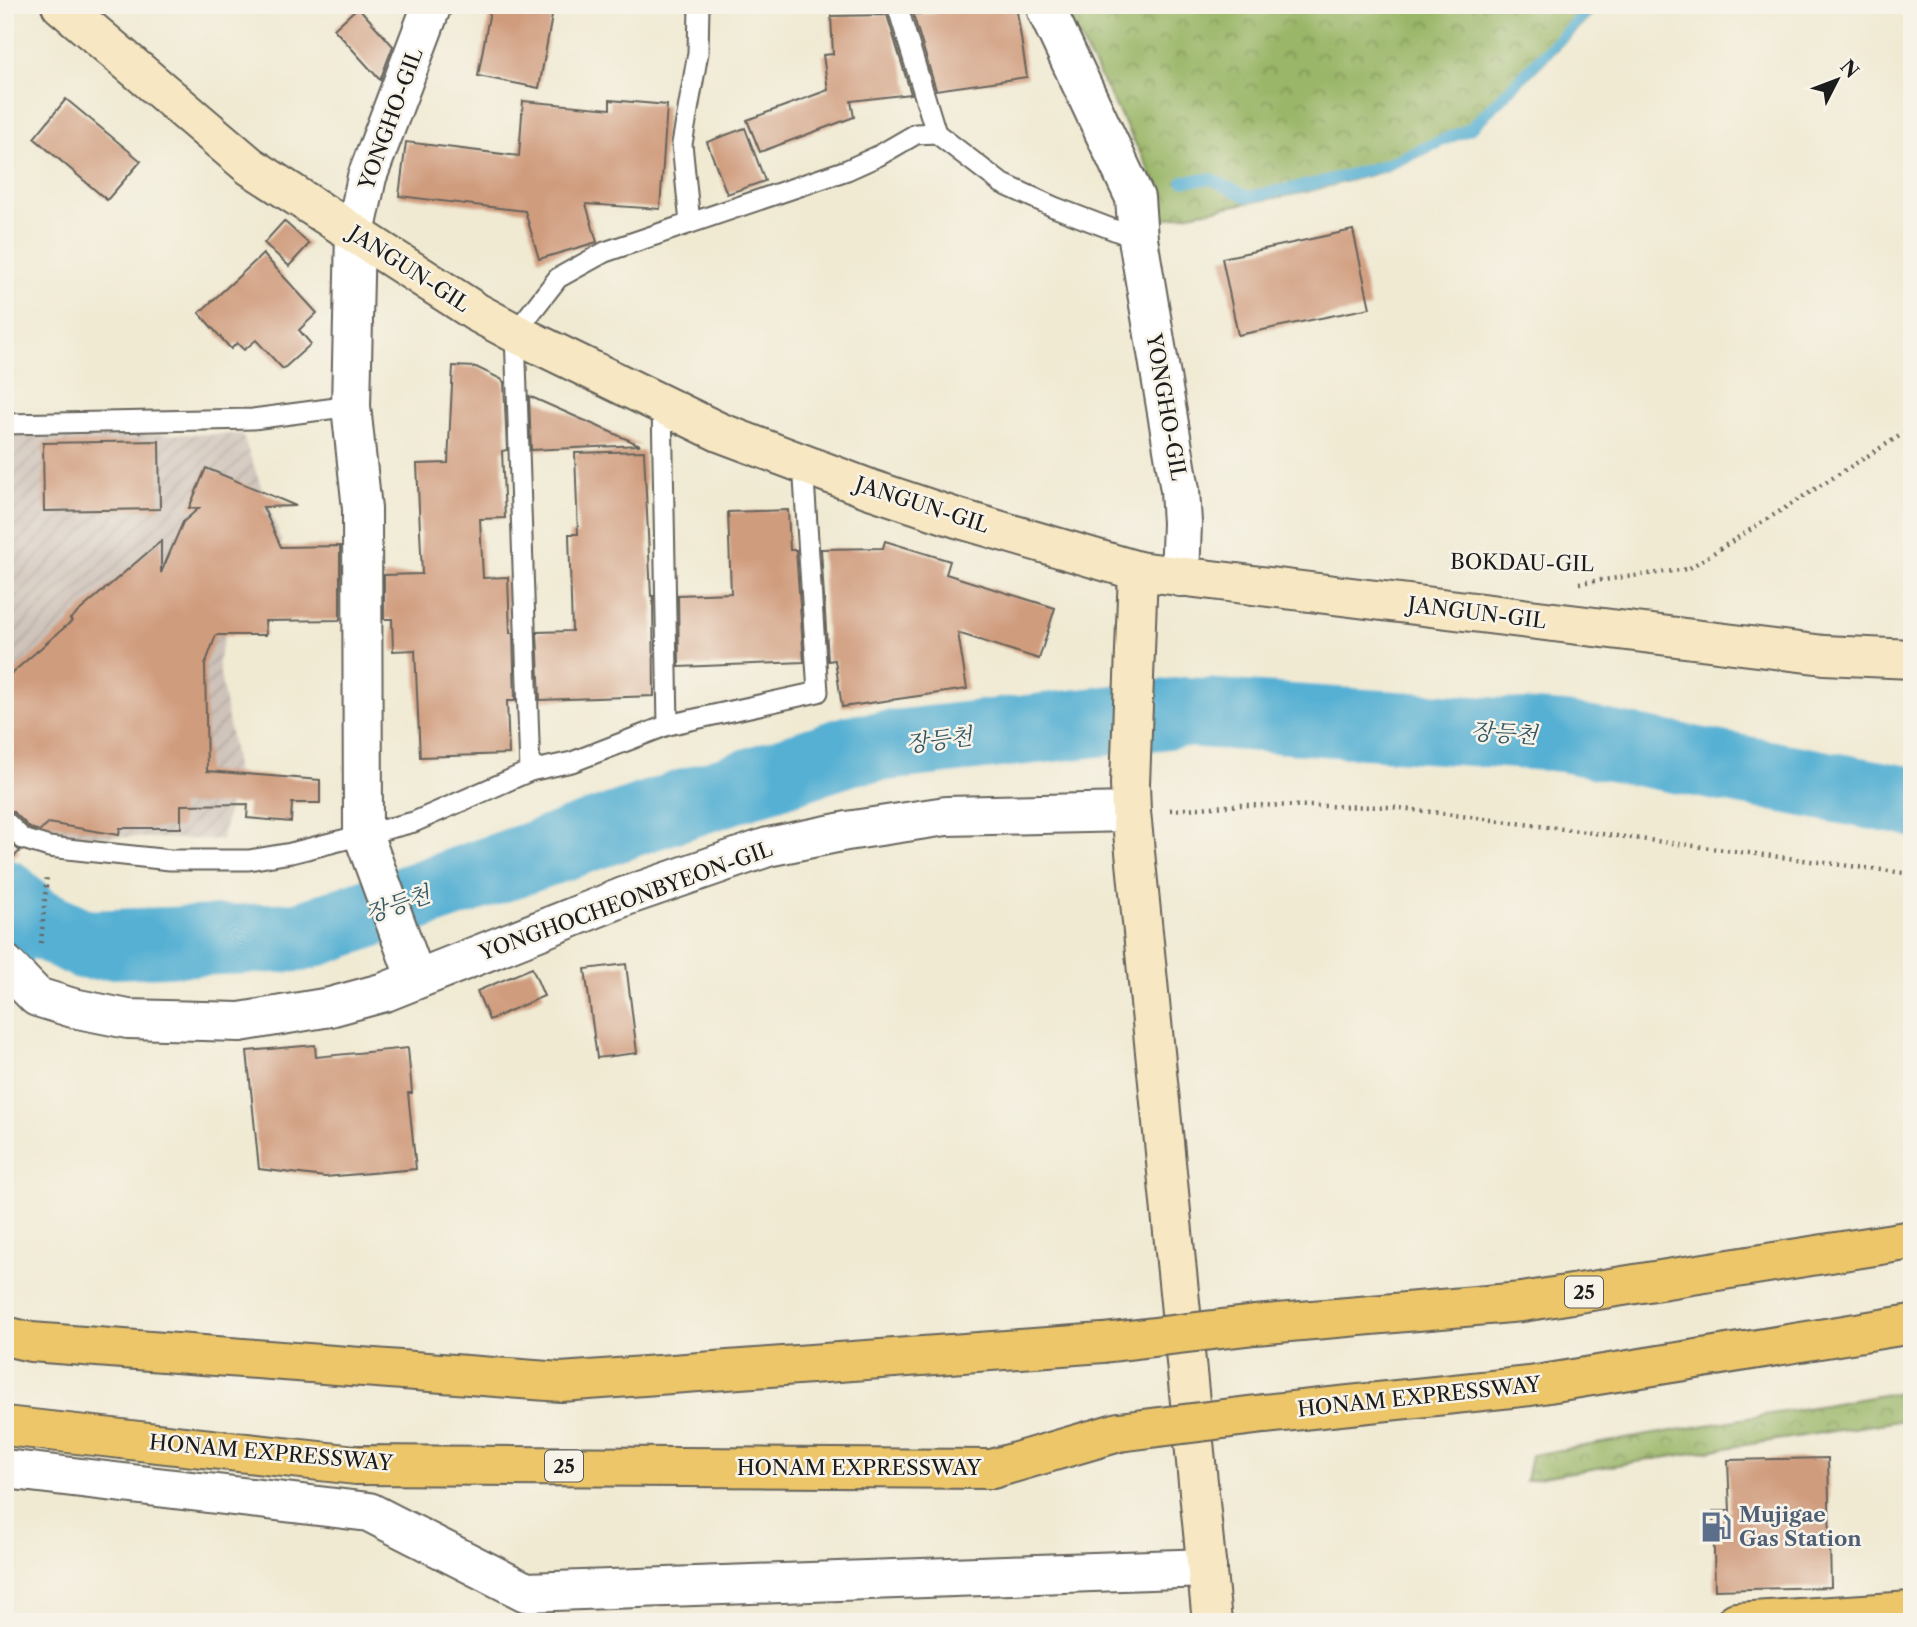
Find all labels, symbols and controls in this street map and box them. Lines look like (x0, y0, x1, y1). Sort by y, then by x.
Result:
street label: YONGHO-GIL (353, 44, 428, 194)
north arrow (1801, 46, 1871, 116)
text: N (1835, 55, 1863, 83)
street label: JANGUN-GIL (342, 219, 475, 317)
street label: YONGHO-GIL (1141, 331, 1192, 483)
street label: JANGUN-GIL (849, 470, 992, 538)
street label: BOKDAU-GIL (1450, 549, 1594, 576)
street label: JANGUN-GIL (1404, 591, 1548, 633)
water label: 장등천 (1470, 717, 1540, 749)
water label: 장등천 (904, 722, 976, 758)
street label: YONGHOCHEONBYEON-GIL (475, 836, 776, 966)
water label: 장등천 (362, 879, 436, 928)
road number: 25 (1565, 1276, 1603, 1308)
street label: HONAM EXPRESSWAY (1296, 1371, 1543, 1422)
street label: HONAM EXPRESSWAY (148, 1429, 395, 1476)
road number: 25 (545, 1450, 583, 1482)
street label: HONAM EXPRESSWAY (737, 1455, 982, 1480)
place label: Mujigae Gas Station (1739, 1502, 1862, 1551)
fuel station icon: Mujigae Gas Station (1699, 1510, 1733, 1544)

